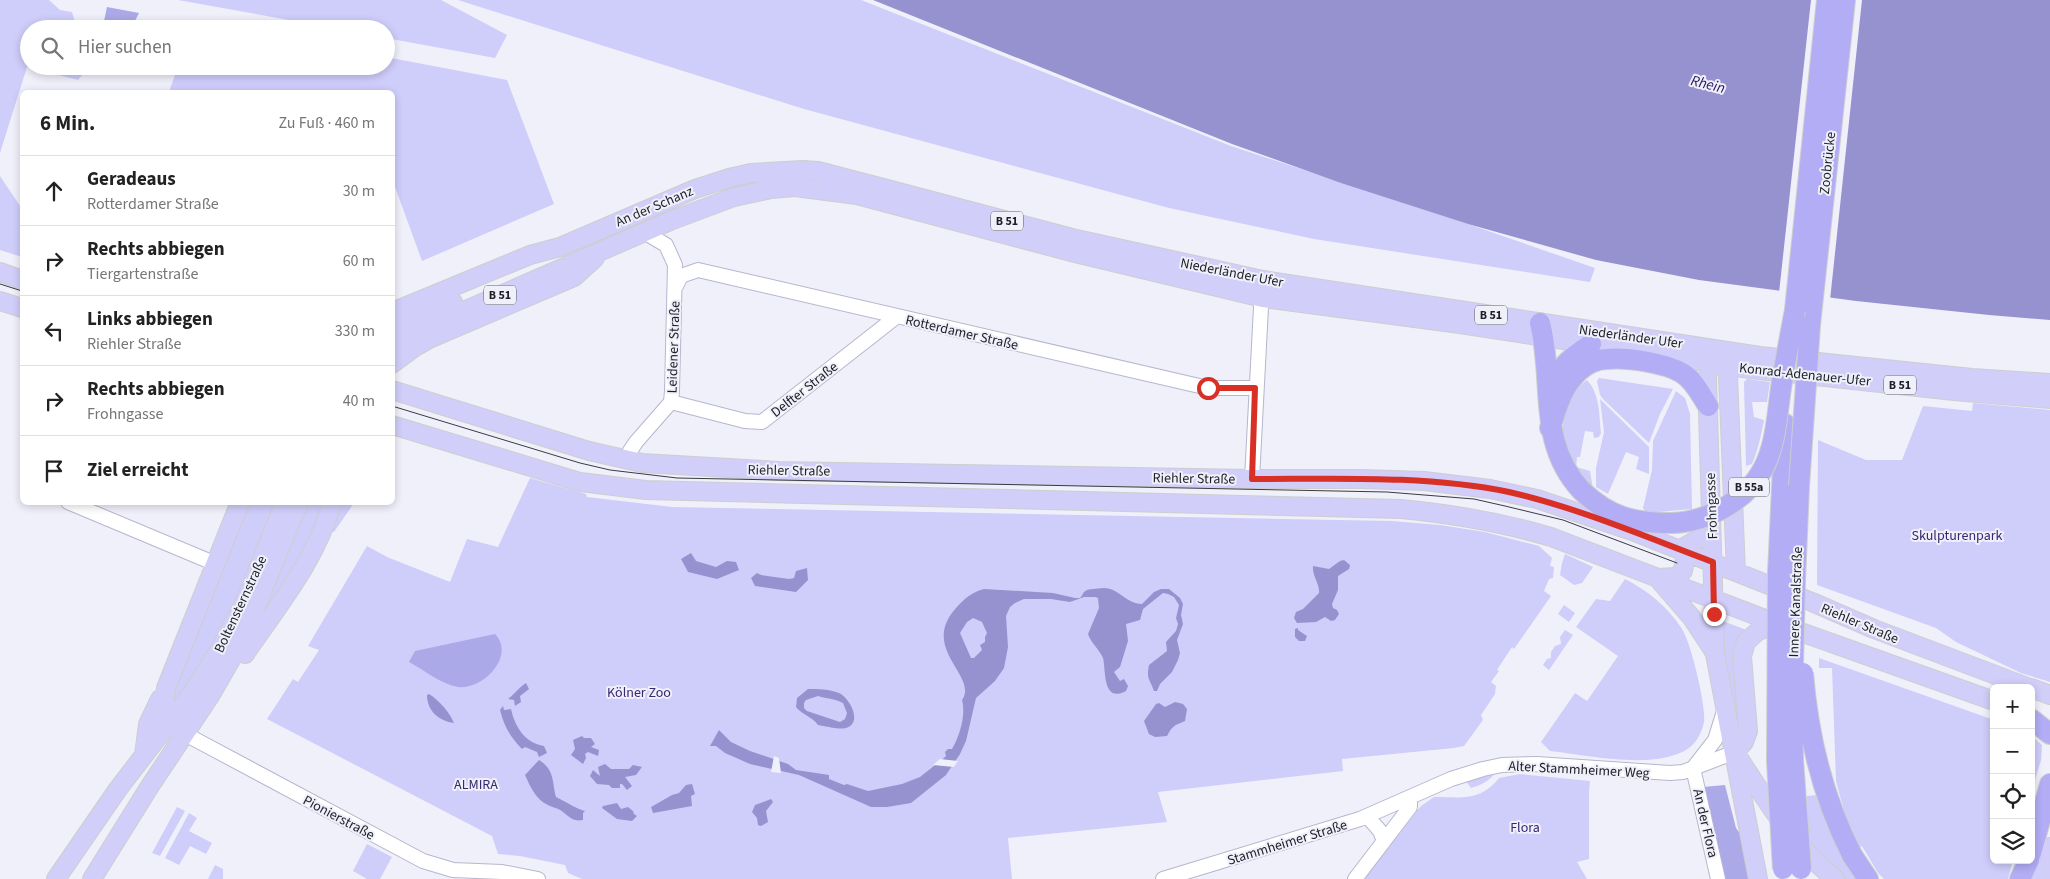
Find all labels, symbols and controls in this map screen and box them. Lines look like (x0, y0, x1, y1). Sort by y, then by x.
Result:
search box (20, 20, 395, 75)
icon: search (38, 34, 66, 62)
text: Hier suchen (78, 34, 172, 61)
water label: Rhein (1688, 70, 1727, 99)
text: 6 Min. (40, 108, 95, 138)
text: Zu Fuß · 460 m (279, 112, 375, 134)
street label: Zoobrücke (1815, 131, 1841, 195)
text: Geradeaus (87, 166, 176, 193)
icon: ahead (40, 177, 68, 205)
text: 30 m (343, 180, 375, 202)
street label: An der Schanz (612, 182, 696, 232)
text: Rotterdamer Straße (87, 193, 219, 215)
road number: B 51 (991, 212, 1023, 230)
text: Rechts abbiegen (87, 236, 225, 263)
icon: right (40, 247, 68, 275)
text: 60 m (343, 250, 375, 272)
street label: Niederländer Ufer (1179, 253, 1285, 293)
text: Tiergartenstraße (87, 263, 198, 285)
road number: B 51 (484, 286, 516, 304)
street label: Leidener Straße (662, 300, 686, 394)
text: Links abbiegen (87, 306, 213, 333)
road number: B 51 (1475, 306, 1507, 324)
street label: Rotterdamer Straße (903, 310, 1020, 356)
icon: left (40, 317, 68, 345)
text: 330 m (335, 320, 375, 342)
street label: Niederländer Ufer (1578, 320, 1684, 354)
text: Riehler Straße (87, 333, 181, 355)
street label: Delfter Straße (767, 357, 842, 422)
street label: Konrad-Adenauer-Ufer (1738, 358, 1872, 392)
text: Rechts abbiegen (87, 376, 225, 403)
road number: B 51 (1884, 376, 1916, 394)
route start (1197, 377, 1220, 400)
icon: right (40, 387, 68, 415)
text: 40 m (343, 390, 375, 412)
text: Frohngasse (87, 403, 163, 425)
icon: arrive (40, 457, 68, 485)
text: Ziel erreicht (87, 457, 188, 484)
street label: Riehler Straße (748, 460, 831, 482)
street label: Riehler Straße (1153, 468, 1236, 490)
street label: Frohngasse (1701, 472, 1723, 540)
road number: B 55a (1729, 478, 1769, 497)
park label: Skulpturenpark (1911, 526, 2003, 546)
street label: Innere Kanalstraße (1784, 546, 1808, 658)
street label: Boltensternstraße (210, 553, 272, 656)
street label: Riehler Straße (1818, 599, 1902, 649)
route end (1703, 603, 1726, 626)
park label: Kölner Zoo (607, 683, 671, 703)
map controls (1990, 684, 2035, 864)
button: + (1990, 684, 2035, 729)
button: − (1990, 729, 2035, 774)
street label: Alter Stammheimer Weg (1508, 756, 1650, 784)
button: locate (1990, 774, 2035, 819)
park label: ALMIRA (454, 775, 498, 795)
street label: An der Flora (1687, 787, 1723, 860)
street label: Pionierstraße (299, 791, 378, 845)
street label: Stammheimer Straße (1225, 815, 1350, 871)
park label: Flora (1510, 818, 1540, 838)
button: layers (1990, 819, 2035, 864)

